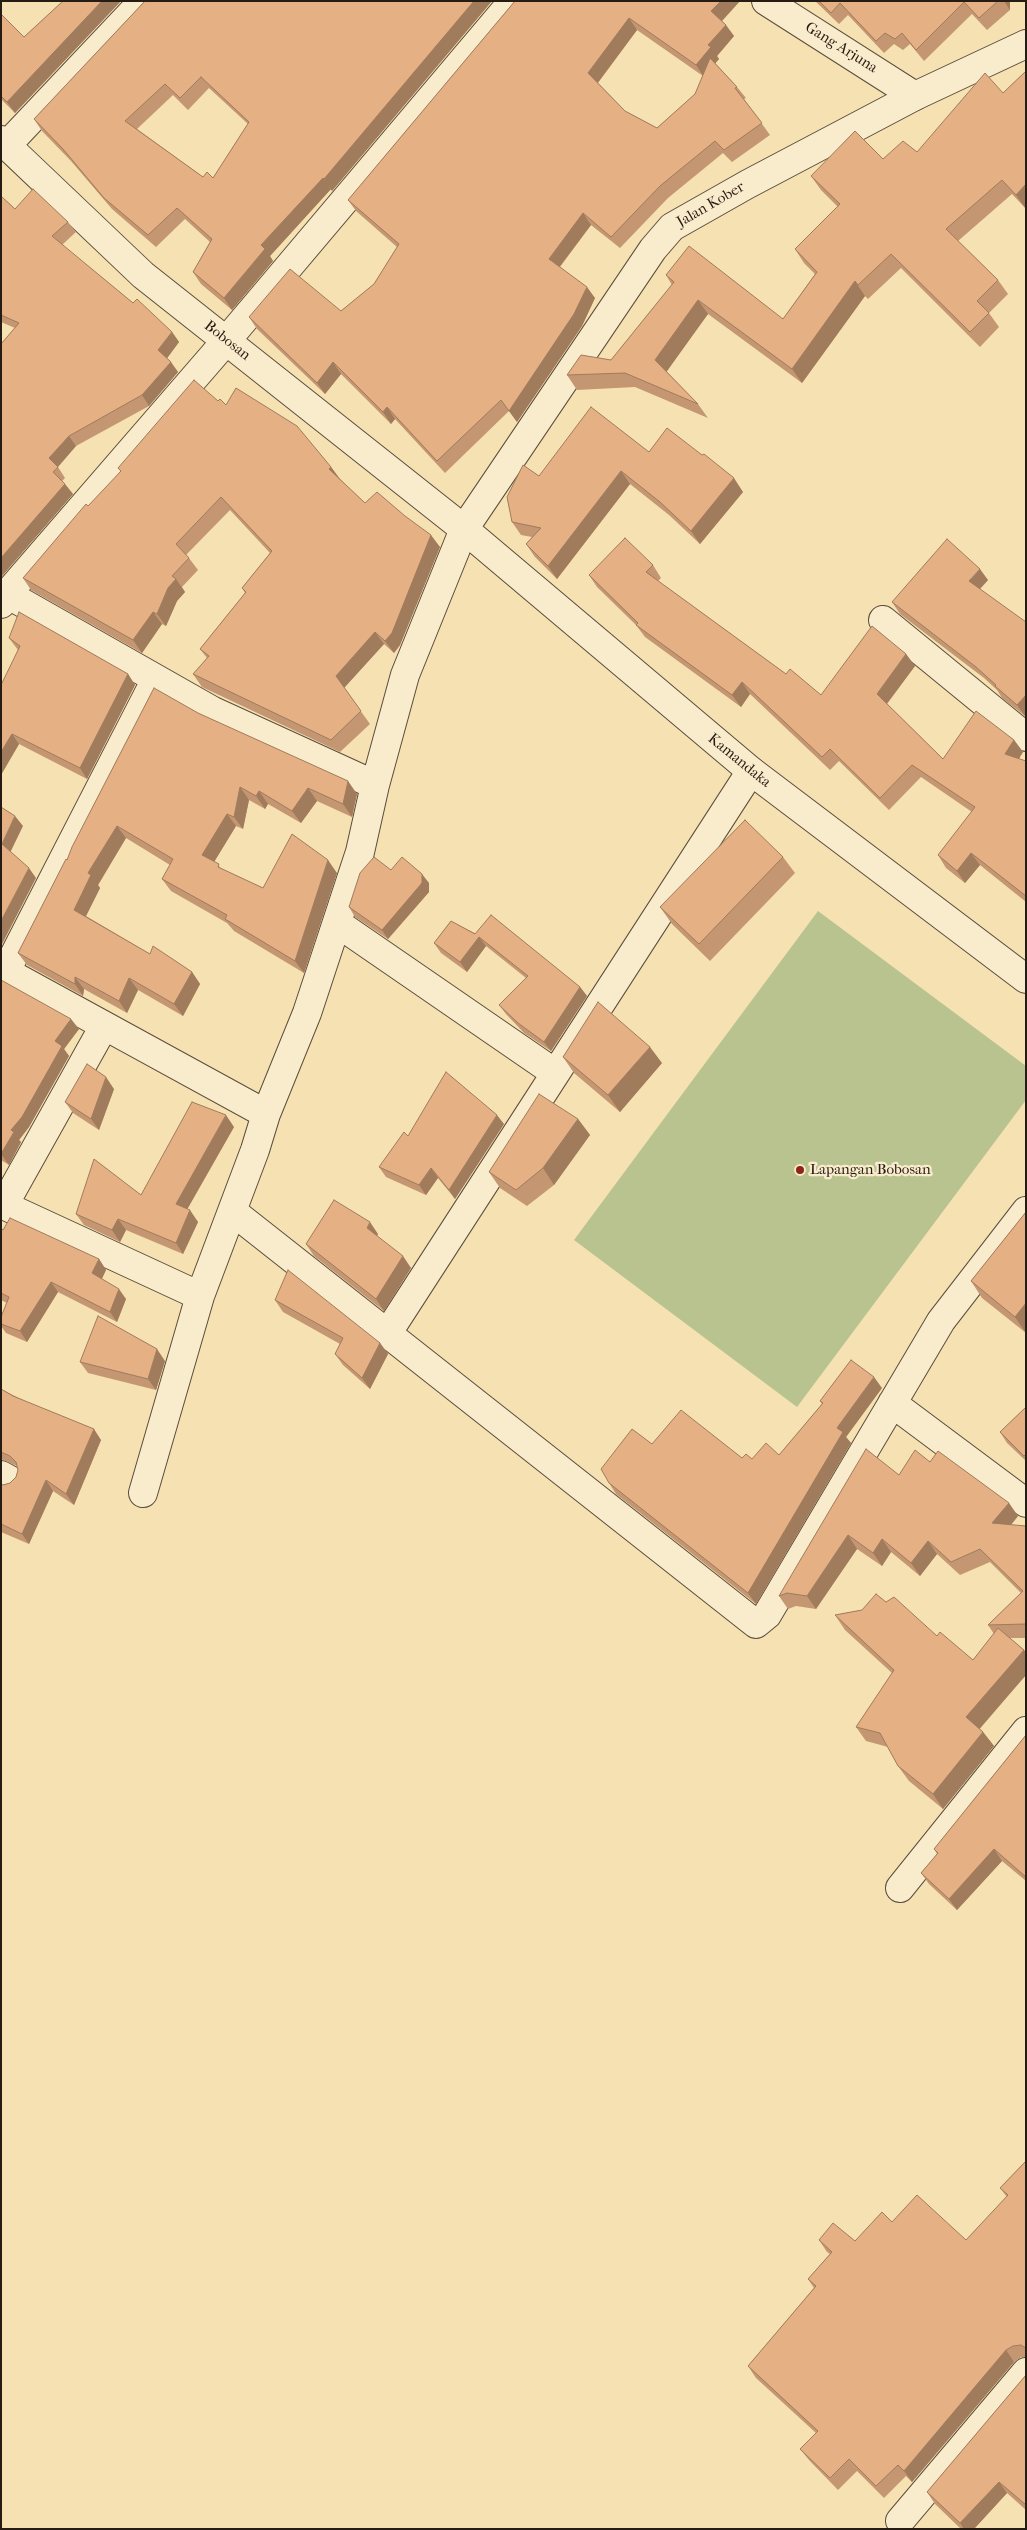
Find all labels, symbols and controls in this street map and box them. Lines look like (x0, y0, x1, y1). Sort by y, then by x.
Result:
street label: Gang Arjuna (802, 19, 880, 77)
street label: Jalan Kober (674, 178, 748, 232)
street label: Bobosan (200, 317, 254, 365)
street label: Kamandaka (704, 730, 774, 792)
place label: Lapangan Bobosan (810, 1161, 931, 1179)
marker: Lapangan Bobosan (794, 1164, 806, 1176)

